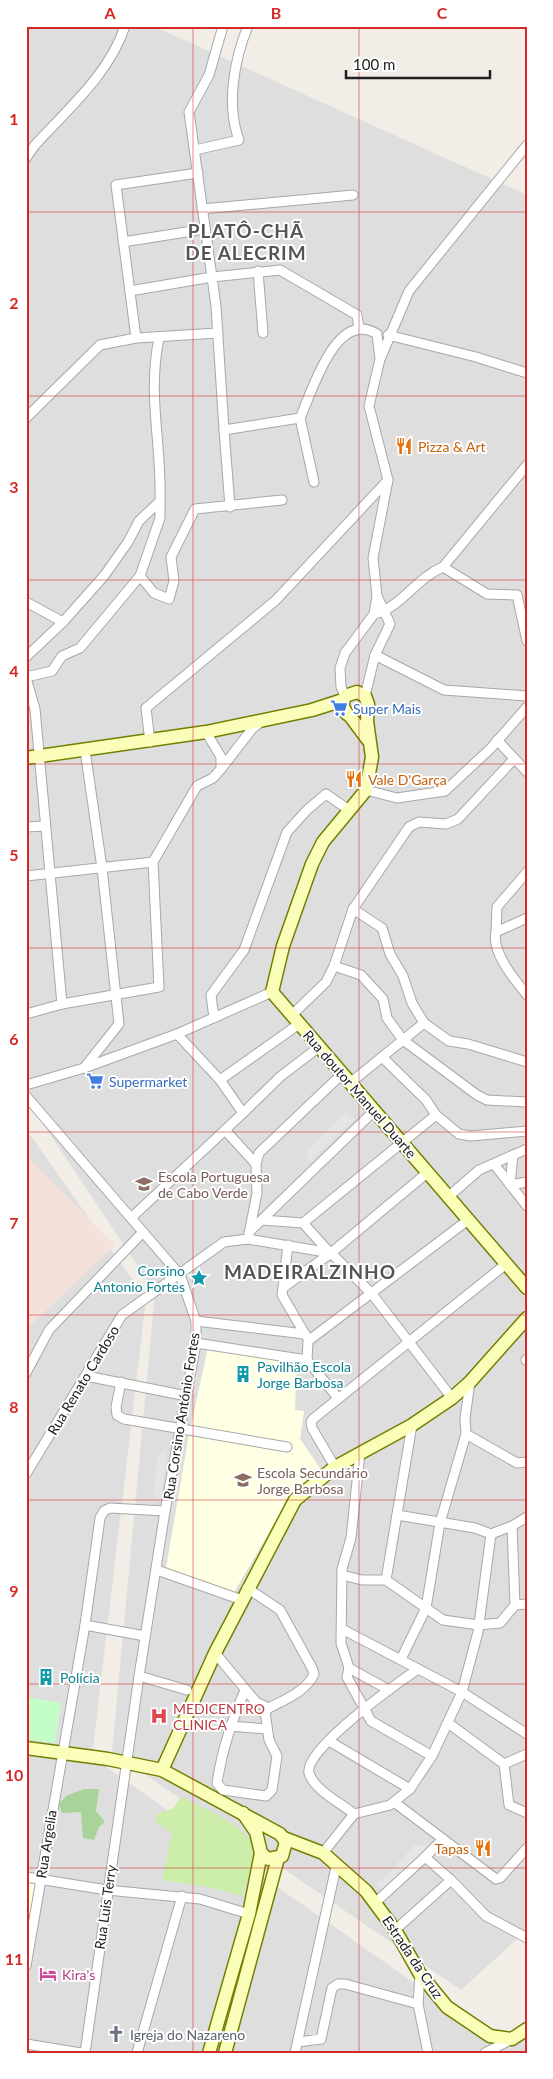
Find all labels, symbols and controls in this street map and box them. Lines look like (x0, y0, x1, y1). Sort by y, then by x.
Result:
text: A (103, 3, 116, 22)
text: B (271, 3, 281, 22)
text: C (437, 3, 448, 22)
scale bar (346, 48, 489, 80)
text: 100 m (353, 55, 395, 73)
text: 1 (9, 109, 19, 128)
district label: PLATÔ-CHÃ DE ALECRIM (185, 219, 307, 264)
text: 2 (9, 293, 19, 312)
restaurant icon: Pizza & Art (394, 436, 414, 456)
place label: Pizza & Art (418, 438, 486, 455)
text: 3 (9, 477, 19, 496)
text: 4 (9, 661, 19, 680)
supermarket icon: Super Mais (329, 698, 349, 718)
place label: Super Mais (353, 700, 421, 717)
restaurant icon: Vale D'Garça (344, 769, 364, 789)
place label: Vale D'Garça (368, 771, 447, 788)
text: 5 (9, 845, 19, 864)
street label: Rua doutor Manuel Duarte (300, 1026, 420, 1162)
text: 6 (9, 1029, 19, 1048)
supermarket icon: Supermarket (85, 1071, 105, 1091)
place label: Supermarket (109, 1073, 187, 1090)
place label: Escola Portuguesa de Cabo Verde (158, 1168, 270, 1201)
school or university icon: Escola Portuguesa de Cabo Verde (134, 1174, 154, 1194)
text: 7 (9, 1213, 19, 1232)
district label: MADEIRALZINHO (224, 1260, 396, 1283)
place label: Corsino Antonio Fortes (93, 1262, 185, 1295)
place icon: Corsino Antonio Fortes (189, 1268, 209, 1288)
street label: Rua Renato Cardoso (44, 1322, 122, 1438)
street label: Rua Corsino António Fortes (159, 1331, 203, 1501)
place label: Pavilhão Escola Jorge Barbosa (257, 1358, 351, 1391)
building icon: Pavilhão Escola Jorge Barbosa (233, 1364, 253, 1384)
text: 8 (9, 1397, 19, 1416)
place label: Escola Secundário Jorge Barbosa (257, 1464, 368, 1497)
school or university icon: Escola Secundário Jorge Barbosa (233, 1470, 253, 1490)
text: 9 (9, 1581, 19, 1600)
building icon: Polícia (36, 1667, 56, 1687)
place label: Polícia (60, 1669, 100, 1686)
place label: MEDICENTRO CLINICA (173, 1700, 265, 1733)
hospital icon: MEDICENTRO CLINICA (149, 1706, 169, 1726)
text: 10 (5, 1765, 23, 1784)
street label: Rua Argelia (32, 1809, 60, 1879)
restaurant icon: Tapas (473, 1838, 493, 1858)
place label: Tapas (435, 1840, 469, 1857)
street label: Rua Luis Terry (91, 1863, 119, 1950)
street label: Estrada da Cruz (379, 1912, 447, 2002)
text: 11 (5, 1949, 23, 1968)
hotel icon: Kira's (38, 1964, 58, 1984)
place label: Kira's (62, 1966, 95, 1983)
church icon: Igreja do Nazareno (106, 2024, 126, 2044)
place label: Igreja do Nazareno (130, 2026, 245, 2043)

